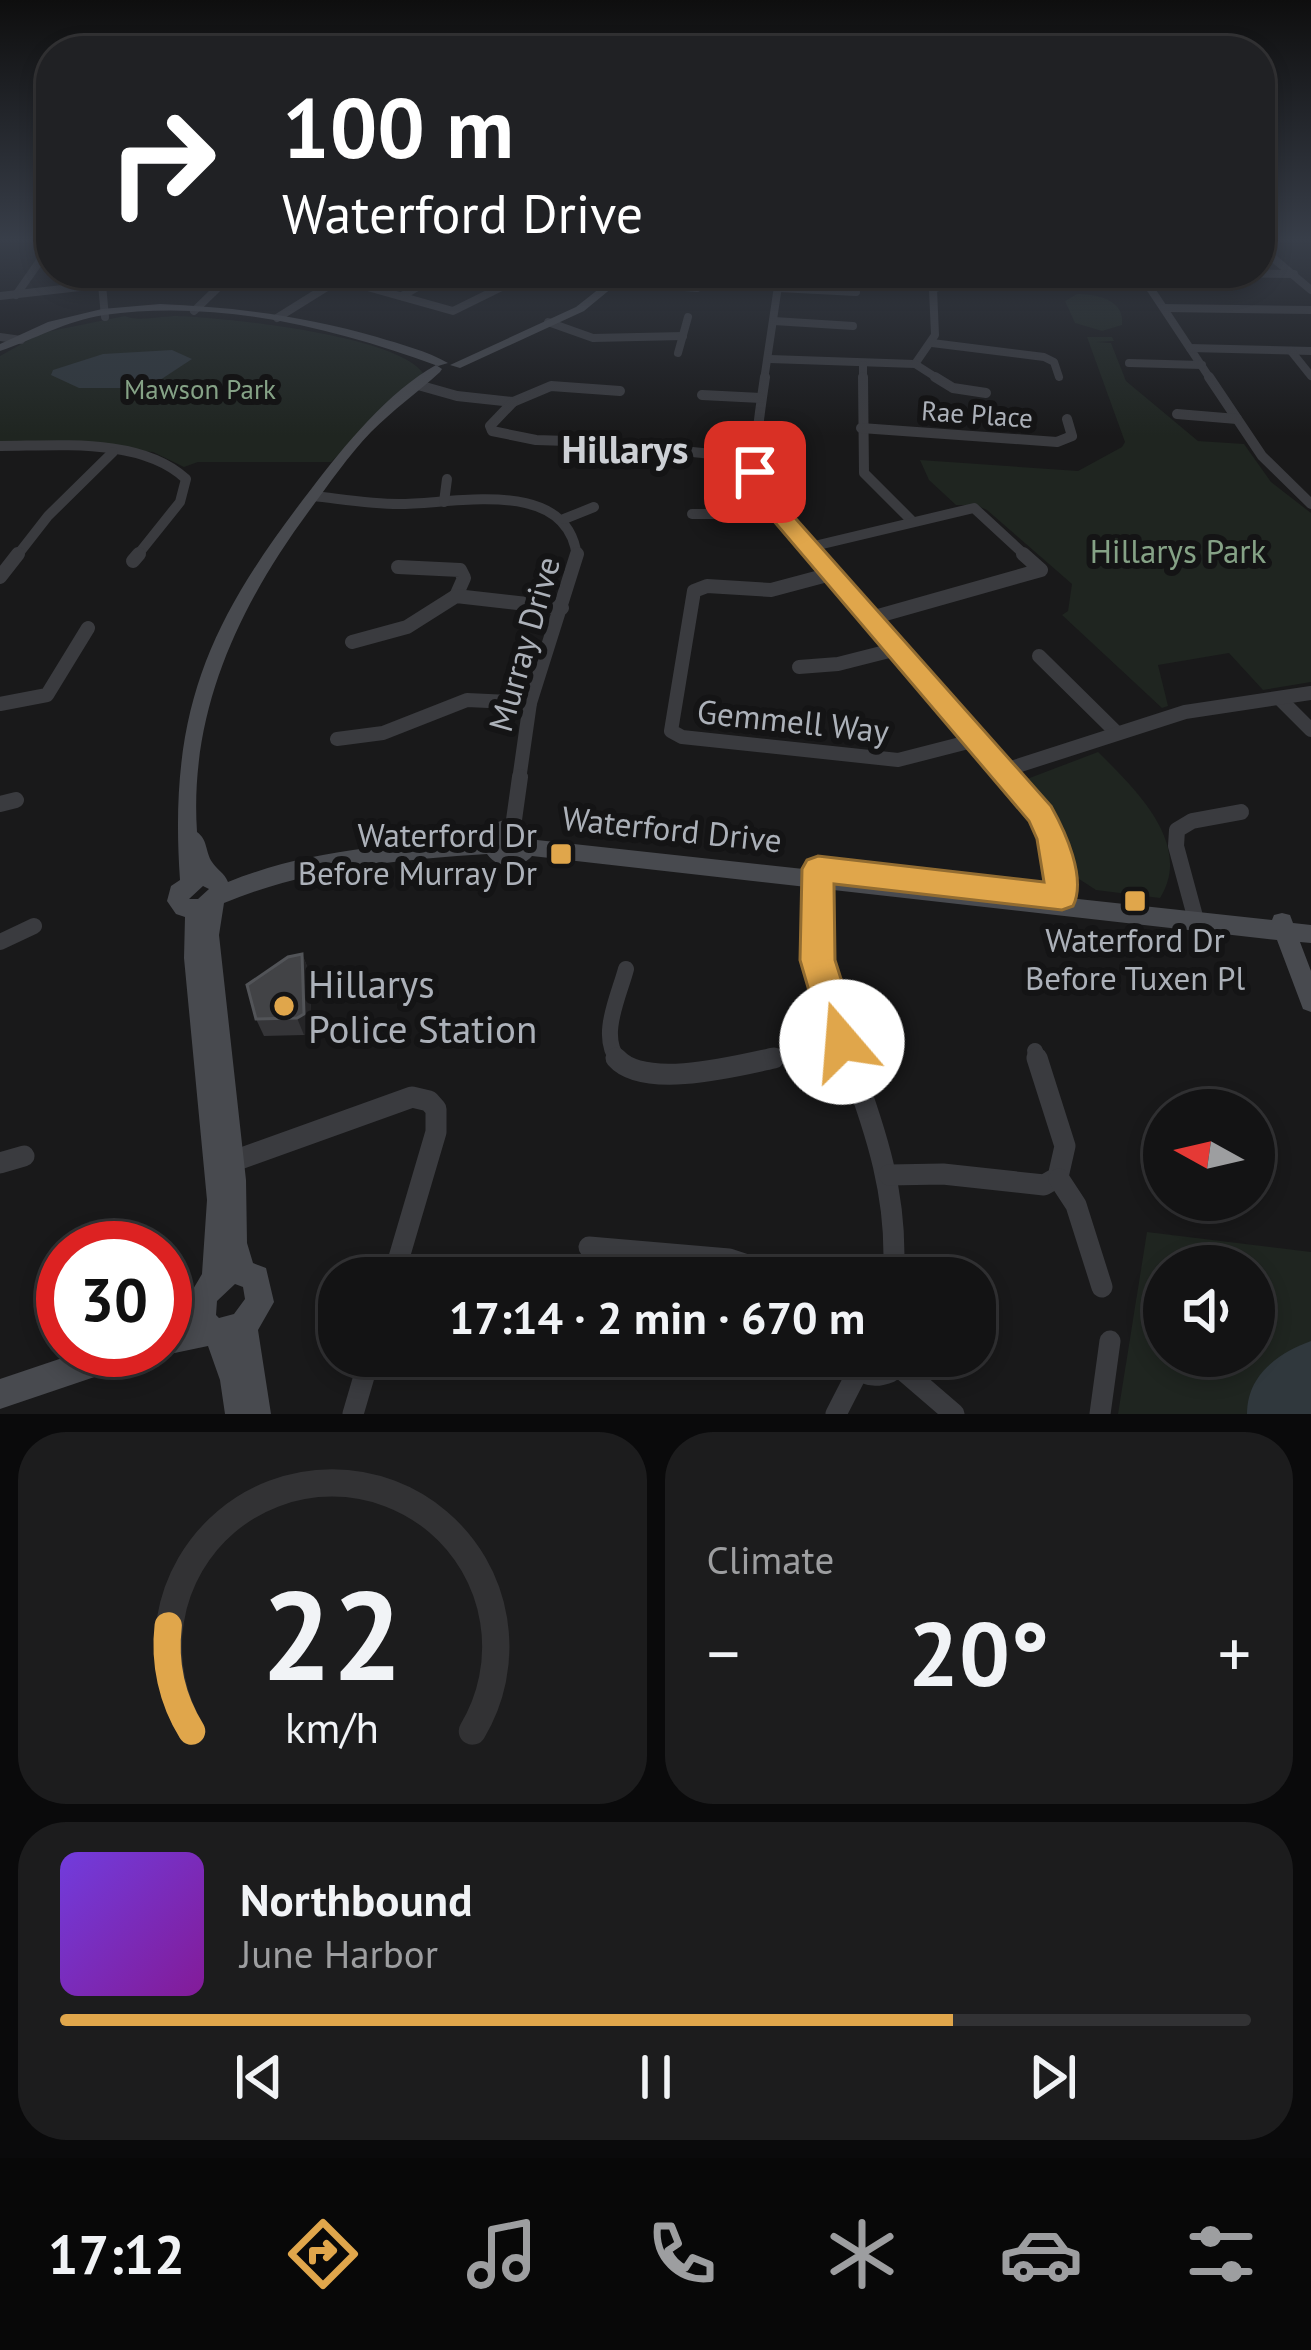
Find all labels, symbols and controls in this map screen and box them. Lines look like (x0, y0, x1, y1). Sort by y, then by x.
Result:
text: 100 m (282, 72, 514, 181)
icon: right (84, 84, 240, 240)
text: Waterford Drive (282, 178, 643, 248)
park label: Mawson Park (124, 372, 276, 406)
street label: Rae Place (920, 393, 1034, 435)
pin (704, 421, 806, 523)
district label: Hillarys (562, 423, 688, 474)
icon: arrive (722, 439, 788, 505)
park label: Hillarys Park (1090, 529, 1267, 572)
street label: Murray Drive (478, 552, 569, 736)
street label: Gemmell Way (695, 689, 892, 752)
street label: Waterford Drive (560, 796, 784, 861)
place label: Waterford Dr Before Murray Dr (298, 813, 537, 894)
marker: Waterford Dr Before Murray Dr (548, 841, 574, 867)
marker: Waterford Dr Before Tuxen Pl (1122, 888, 1148, 914)
place label: Waterford Dr Before Tuxen Pl (1025, 918, 1245, 999)
place label: Hillarys Police Station (308, 958, 537, 1054)
position arrow (779, 979, 905, 1105)
marker: Hillarys Police Station (271, 993, 297, 1019)
north arrow (1143, 1089, 1275, 1221)
map controls (1143, 1089, 1275, 1377)
speed limit sign: 30 (36, 1221, 192, 1377)
button: sound (1143, 1245, 1275, 1377)
text: 17:14 · 2 min · 670 m (449, 1288, 865, 1346)
text: Climate (707, 1534, 834, 1585)
text: 22 (261, 1553, 403, 1714)
text: 20° (908, 1594, 1049, 1711)
text: − (707, 1610, 740, 1695)
text: + (1218, 1610, 1251, 1695)
text: km/h (285, 1699, 379, 1755)
text: Northbound (240, 1870, 472, 1928)
text: June Harbor (240, 1928, 438, 1979)
icon: previous (226, 2044, 292, 2110)
icon: pause (623, 2044, 689, 2110)
icon: next (1020, 2044, 1086, 2110)
icon: directions (281, 2212, 365, 2296)
icon: music (460, 2212, 544, 2296)
icon: phone (640, 2212, 724, 2296)
icon: climate (820, 2212, 904, 2296)
icon: car (999, 2212, 1083, 2296)
icon: filters (1179, 2212, 1263, 2296)
text: 17:12 (48, 2219, 185, 2289)

